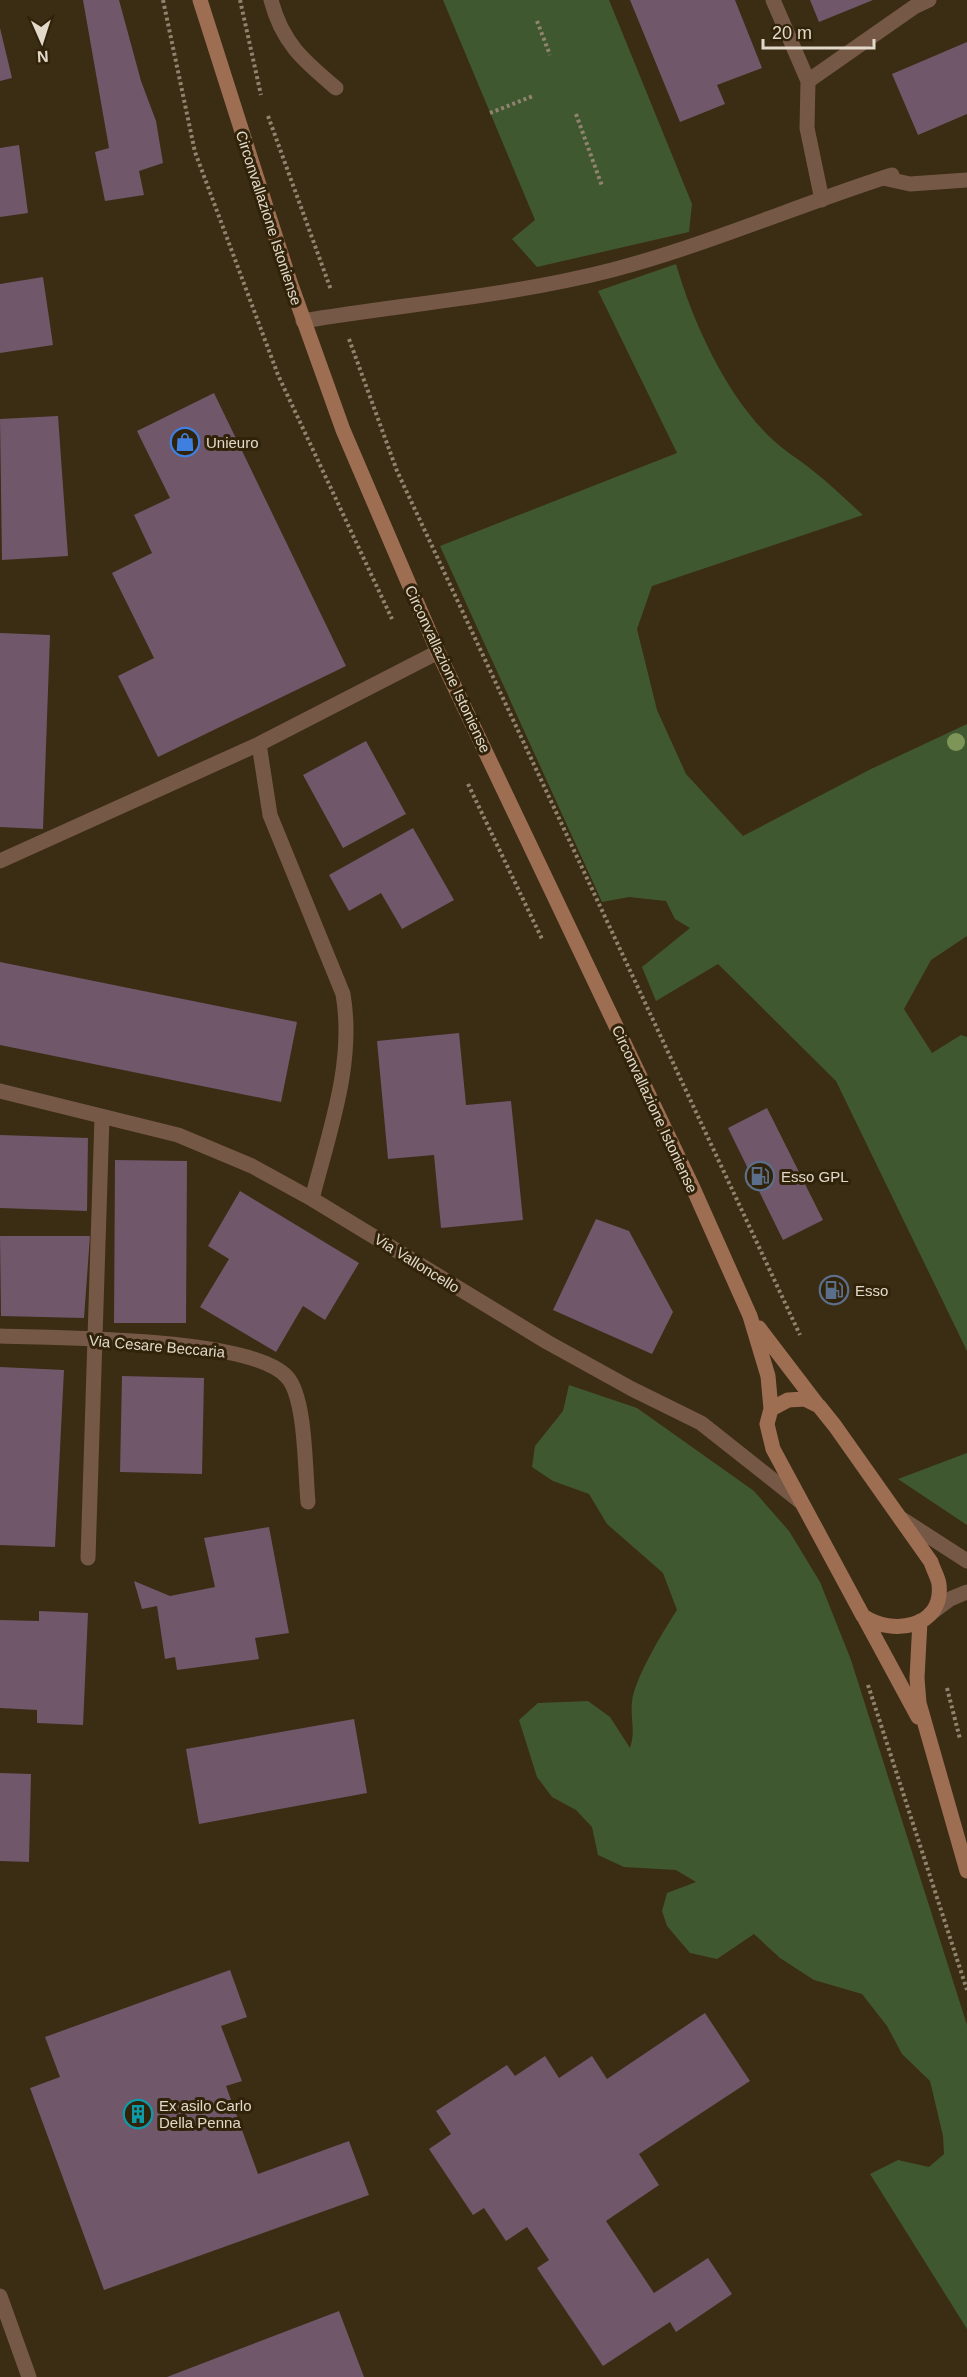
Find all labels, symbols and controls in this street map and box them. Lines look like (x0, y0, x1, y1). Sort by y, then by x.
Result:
north arrow (12, 12, 72, 72)
scale bar (763, 12, 874, 50)
text: 20 m (772, 23, 812, 43)
text: N (37, 48, 49, 65)
street label: Circonvallazione Istoniense (233, 129, 305, 307)
shop icon: Unieuro (169, 426, 201, 458)
place label: Unieuro (206, 434, 259, 451)
street label: Circonvallazione Istoniense (402, 583, 494, 755)
street label: Circonvallazione Istoniense (609, 1023, 701, 1195)
fuel station icon: Esso GPL (744, 1160, 776, 1192)
place label: Esso GPL (781, 1168, 849, 1185)
street label: Via Valloncello (371, 1230, 463, 1296)
fuel station icon: Esso (818, 1274, 850, 1306)
place label: Esso (855, 1282, 888, 1299)
street label: Via Cesare Beccaria (88, 1332, 226, 1360)
place label: Ex asilo Carlo Della Penna (159, 2097, 252, 2131)
building icon: Ex asilo Carlo Della Penna (122, 2098, 154, 2130)

